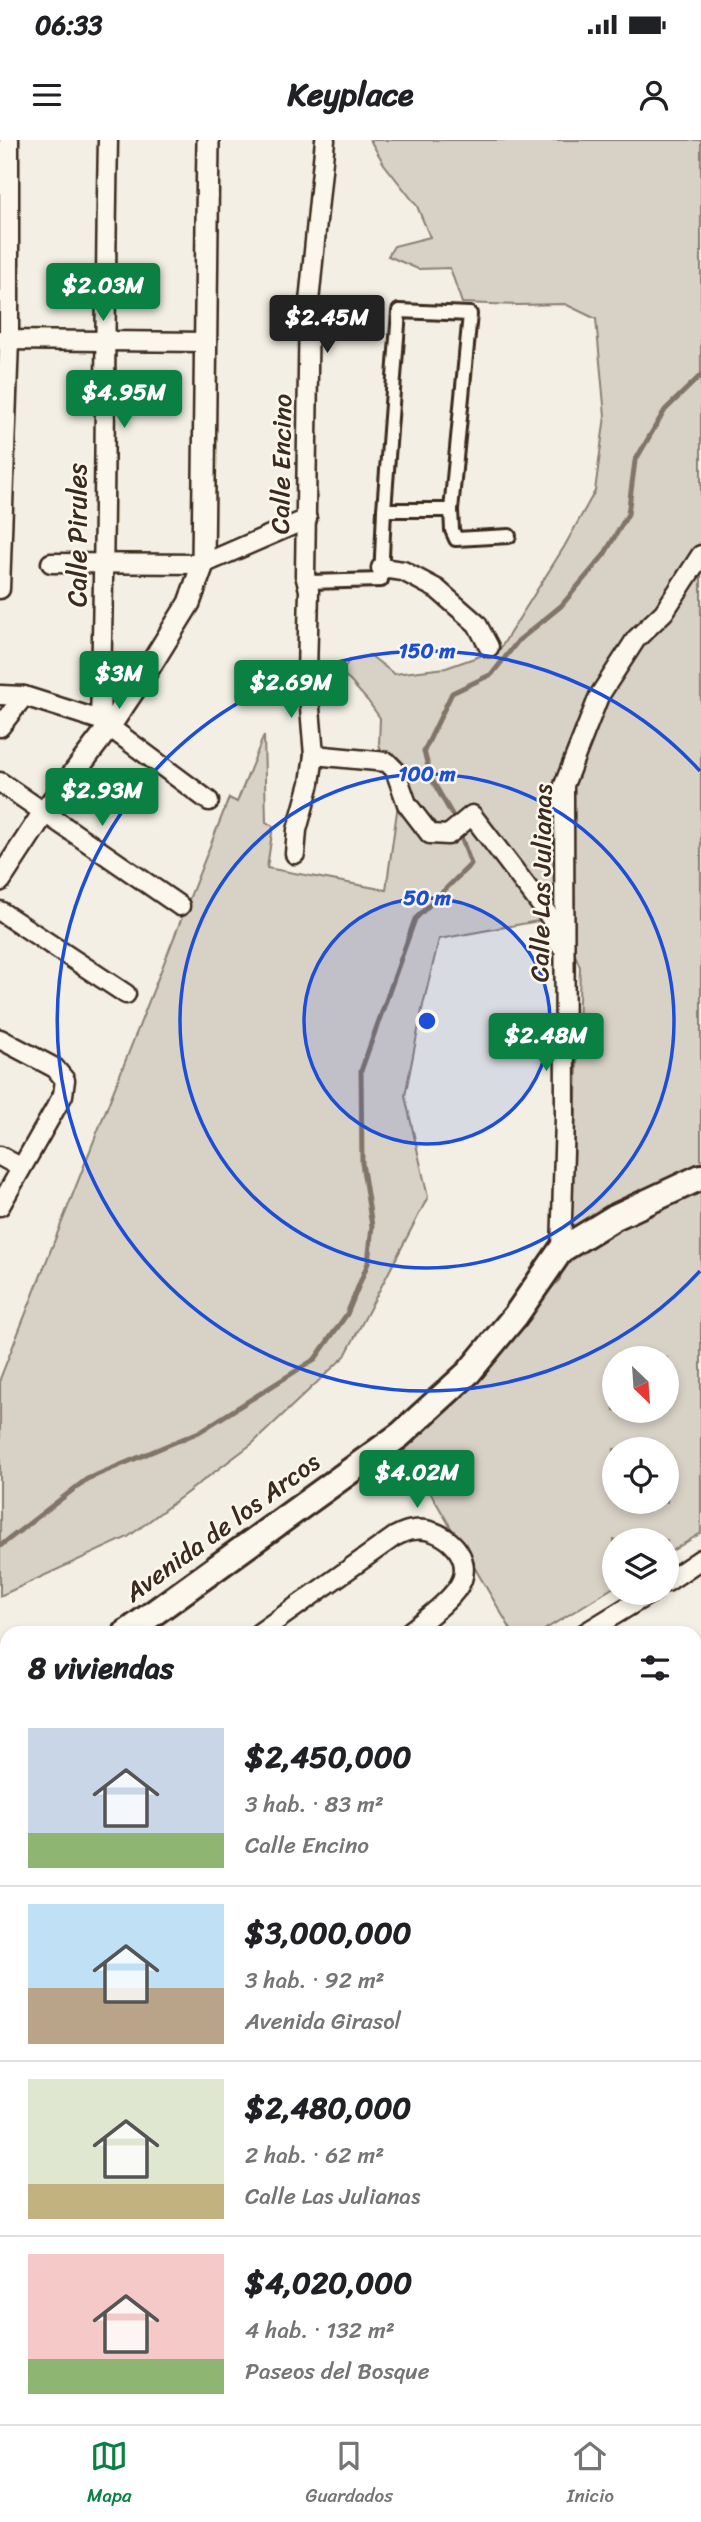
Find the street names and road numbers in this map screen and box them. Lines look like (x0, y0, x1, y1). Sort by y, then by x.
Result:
street label: Calle Encino (257, 394, 305, 534)
street label: Calle Pirules (54, 463, 100, 607)
street label: Calle Las Julianas (516, 783, 566, 982)
street label: Avenida de los Arcos (113, 1440, 330, 1615)

